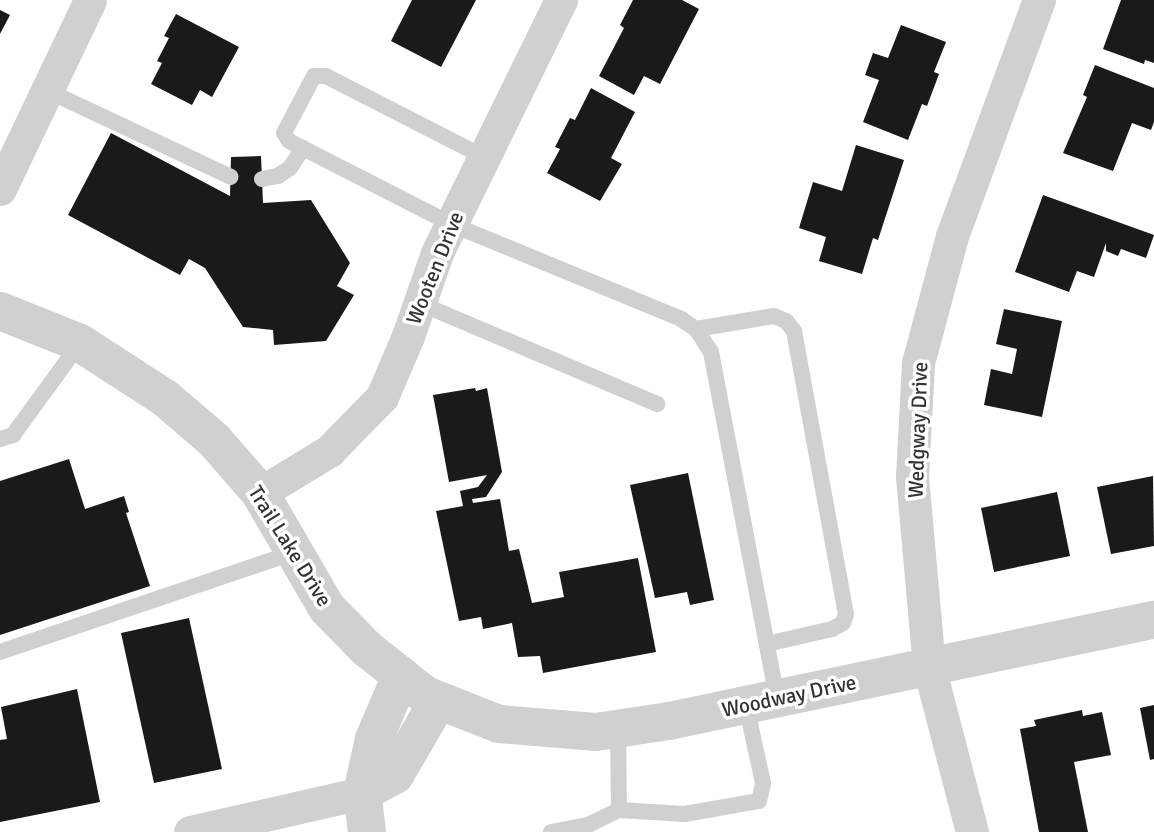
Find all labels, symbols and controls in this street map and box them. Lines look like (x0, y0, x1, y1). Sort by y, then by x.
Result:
street label: Wooten Drive (401, 208, 469, 328)
street label: Wedgway Drive (903, 361, 933, 499)
street label: Trail Lake Drive (243, 481, 337, 611)
street label: Woodway Drive (720, 669, 858, 723)

